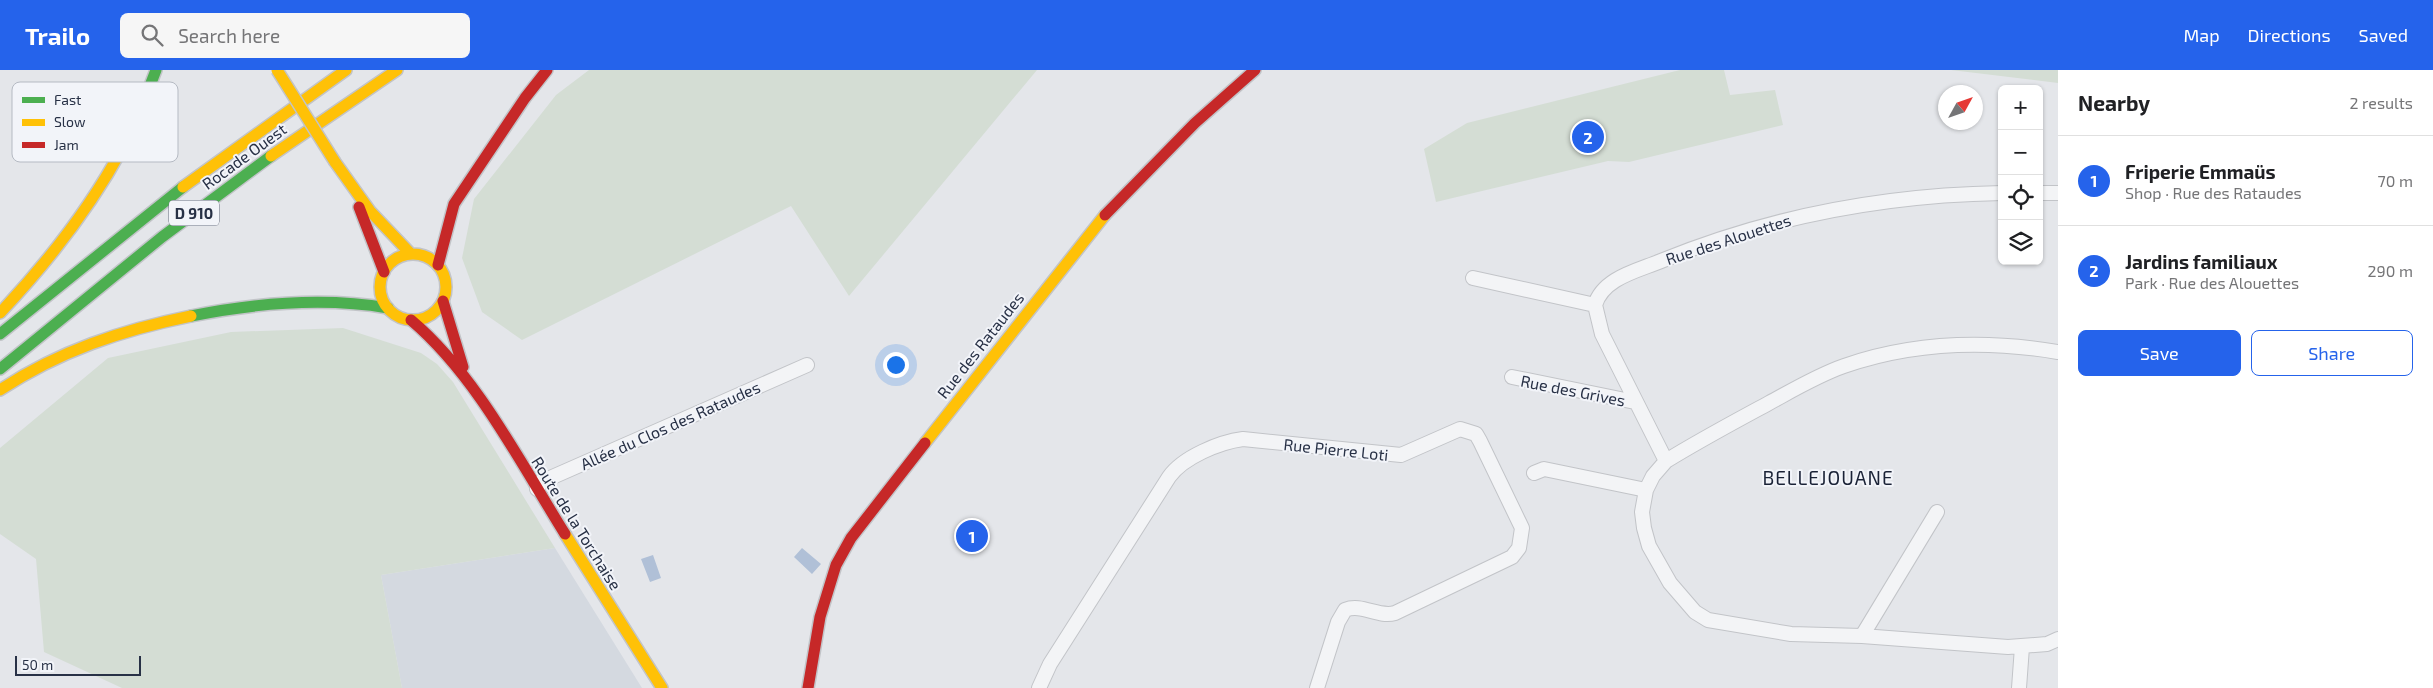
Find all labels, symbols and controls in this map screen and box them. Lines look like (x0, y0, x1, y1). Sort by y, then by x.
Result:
search box (120, 13, 470, 58)
text: Trailo (25, 21, 90, 50)
icon: search (138, 21, 166, 49)
text: Search here (178, 24, 280, 47)
text: Map (2183, 24, 2220, 46)
text: Directions (2248, 24, 2331, 46)
text: Saved (2359, 24, 2408, 46)
legend (12, 82, 178, 162)
north arrow (1938, 85, 1983, 130)
map controls (1998, 85, 2043, 265)
button: + (1998, 85, 2043, 130)
text: Nearby (2078, 90, 2150, 115)
text: Fast (54, 91, 81, 108)
text: 2 results (2350, 93, 2413, 112)
text: Slow (54, 113, 86, 130)
pin: 2 (1572, 118, 1604, 156)
street label: Rocade Ouest (198, 119, 290, 193)
button: − (1998, 130, 2043, 175)
text: Jam (54, 136, 79, 153)
text: Friperie Emmaüs (2125, 160, 2276, 183)
text: 1 (2091, 171, 2097, 190)
text: 70 m (2378, 171, 2413, 190)
button: locate (1998, 175, 2043, 220)
text: Shop · Rue des Rataudes (2125, 183, 2302, 202)
road number: D 910 (169, 200, 219, 226)
street label: Rue des Alouettes (1663, 210, 1793, 268)
button: layers (1998, 220, 2043, 265)
text: Jardins familiaux (2125, 250, 2278, 273)
text: 2 (2089, 261, 2099, 280)
text: 290 m (2368, 261, 2413, 280)
text: Park · Rue des Alouettes (2125, 273, 2299, 292)
street label: Rue des Rataudes (933, 288, 1027, 402)
button: Save (2078, 330, 2241, 376)
button: Share (2251, 330, 2413, 376)
your location (883, 352, 909, 378)
street label: Rue des Grives (1519, 371, 1627, 409)
street label: Allée du Clos des Rataudes (577, 377, 763, 473)
street label: Rue Pierre Loti (1283, 434, 1389, 464)
street label: Route de la Torchaise (528, 453, 626, 593)
district label: BELLEJOUANE (1762, 466, 1894, 489)
pin: 1 (956, 517, 988, 555)
scale bar (15, 653, 141, 676)
text: 50 m (22, 656, 53, 673)

